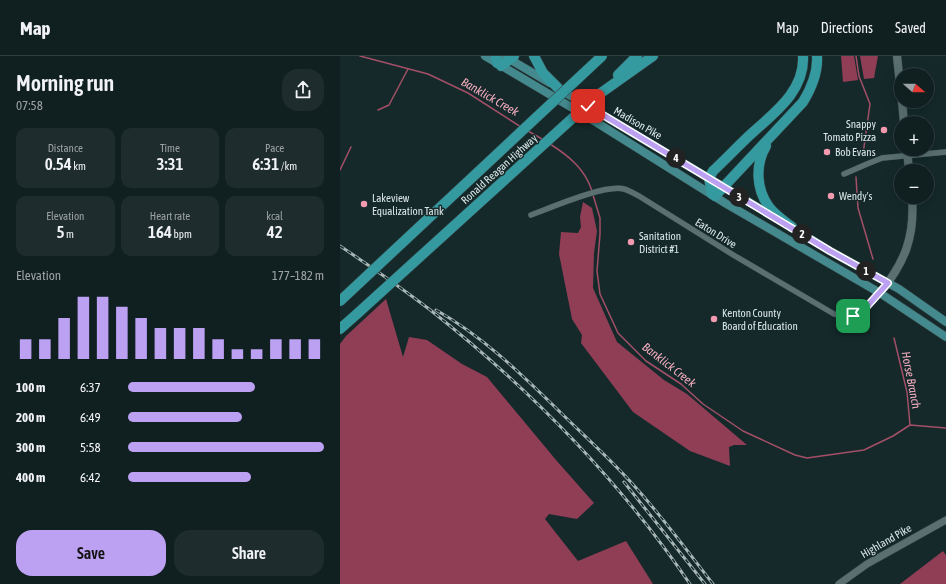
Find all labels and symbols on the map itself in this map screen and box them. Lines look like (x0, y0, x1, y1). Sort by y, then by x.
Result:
north arrow (894, 68, 934, 108)
water label: Banklick Creek (459, 75, 522, 119)
pin (571, 89, 605, 123)
street label: Madison Pike (612, 104, 664, 142)
place label: Snappy Tomato Pizza (823, 118, 876, 143)
marker: Snappy Tomato Pizza (879, 125, 889, 135)
street label: Ronald Reagan Highway (459, 132, 540, 206)
place label: Bob Evans (835, 146, 876, 158)
marker: Bob Evans (822, 147, 832, 157)
pin: 4 (666, 148, 686, 168)
pin: 3 (729, 187, 749, 207)
place label: Wendy's (839, 190, 873, 202)
marker: Wendy's (826, 191, 836, 201)
place label: Lakeview Equalization Tank (372, 192, 444, 217)
marker: Lakeview Equalization Tank (359, 199, 369, 209)
street label: Eaton Drive (693, 216, 739, 250)
pin: 2 (792, 224, 812, 244)
place label: Sanitation District #1 (639, 230, 681, 255)
marker: Sanitation District #1 (626, 237, 636, 247)
pin: 1 (856, 261, 876, 281)
pin (836, 299, 870, 333)
place label: Kenton County Board of Education (722, 307, 798, 332)
marker: Kenton County Board of Education (709, 314, 719, 324)
water label: Banklick Creek (639, 340, 699, 391)
water label: Horse Branch (899, 350, 923, 410)
street label: Highland Pike (859, 522, 913, 560)

